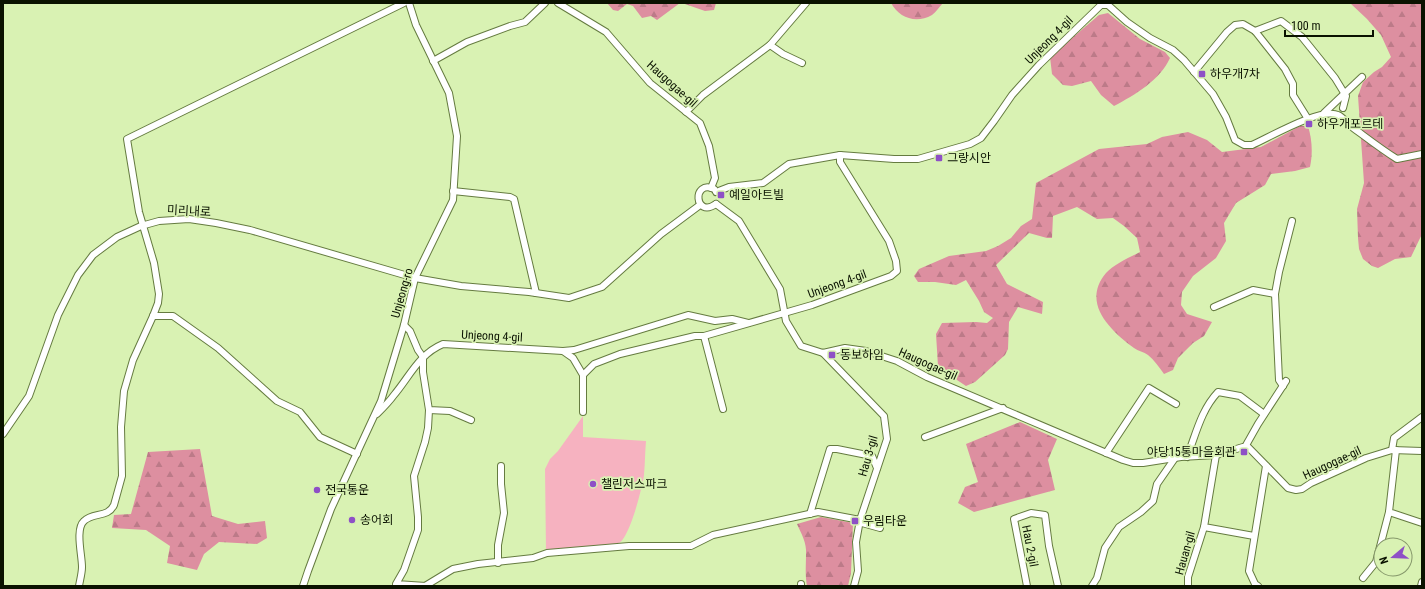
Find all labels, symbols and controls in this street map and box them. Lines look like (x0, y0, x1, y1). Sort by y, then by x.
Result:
scale bar (1285, 12, 1373, 38)
street label: Unjeong 4-gil (1022, 13, 1076, 67)
text: 100 m (1291, 19, 1321, 33)
street label: Haugogae-gil (644, 58, 700, 110)
place label: 하우개7차 (1210, 67, 1260, 81)
marker: 하우개7차 (1197, 69, 1207, 79)
place label: 하우개포르테 (1317, 117, 1383, 131)
marker: 하우개포르테 (1304, 119, 1314, 129)
place label: 그랑시안 (947, 151, 991, 165)
marker: 그랑시안 (934, 153, 944, 163)
place label: 예일아트빌 (729, 188, 784, 202)
marker: 예일아트빌 (716, 190, 726, 200)
street label: 미리내로 (167, 203, 211, 219)
street label: Unjeong-ro (388, 266, 416, 320)
street label: Unjeong 4-gil (806, 267, 868, 301)
street label: Unjeong 4-gil (461, 327, 523, 345)
street label: Haugogae-gil (897, 345, 959, 383)
place label: 동보하임 (840, 348, 884, 362)
marker: 동보하임 (827, 350, 837, 360)
street label: Hau 3-gil (855, 434, 881, 478)
street label: Haugogae-gil (1301, 443, 1363, 483)
place label: 야당15통마을회관 (1147, 445, 1236, 459)
marker: 야당15통마을회관 (1239, 447, 1249, 457)
place label: 챌린저스파크 (601, 477, 667, 491)
marker: 챌린저스파크 (588, 479, 598, 489)
place label: 전국통운 (325, 483, 369, 497)
marker: 전국통운 (312, 485, 322, 495)
place label: 송어회 (360, 513, 393, 527)
place label: 우림타운 (863, 514, 907, 528)
marker: 송어회 (347, 515, 357, 525)
marker: 우림타운 (850, 516, 860, 526)
street label: Hau 2-gil (1019, 524, 1041, 568)
street label: Hauan-gil (1172, 529, 1198, 577)
north arrow (1373, 537, 1413, 577)
text: N (1377, 555, 1391, 565)

